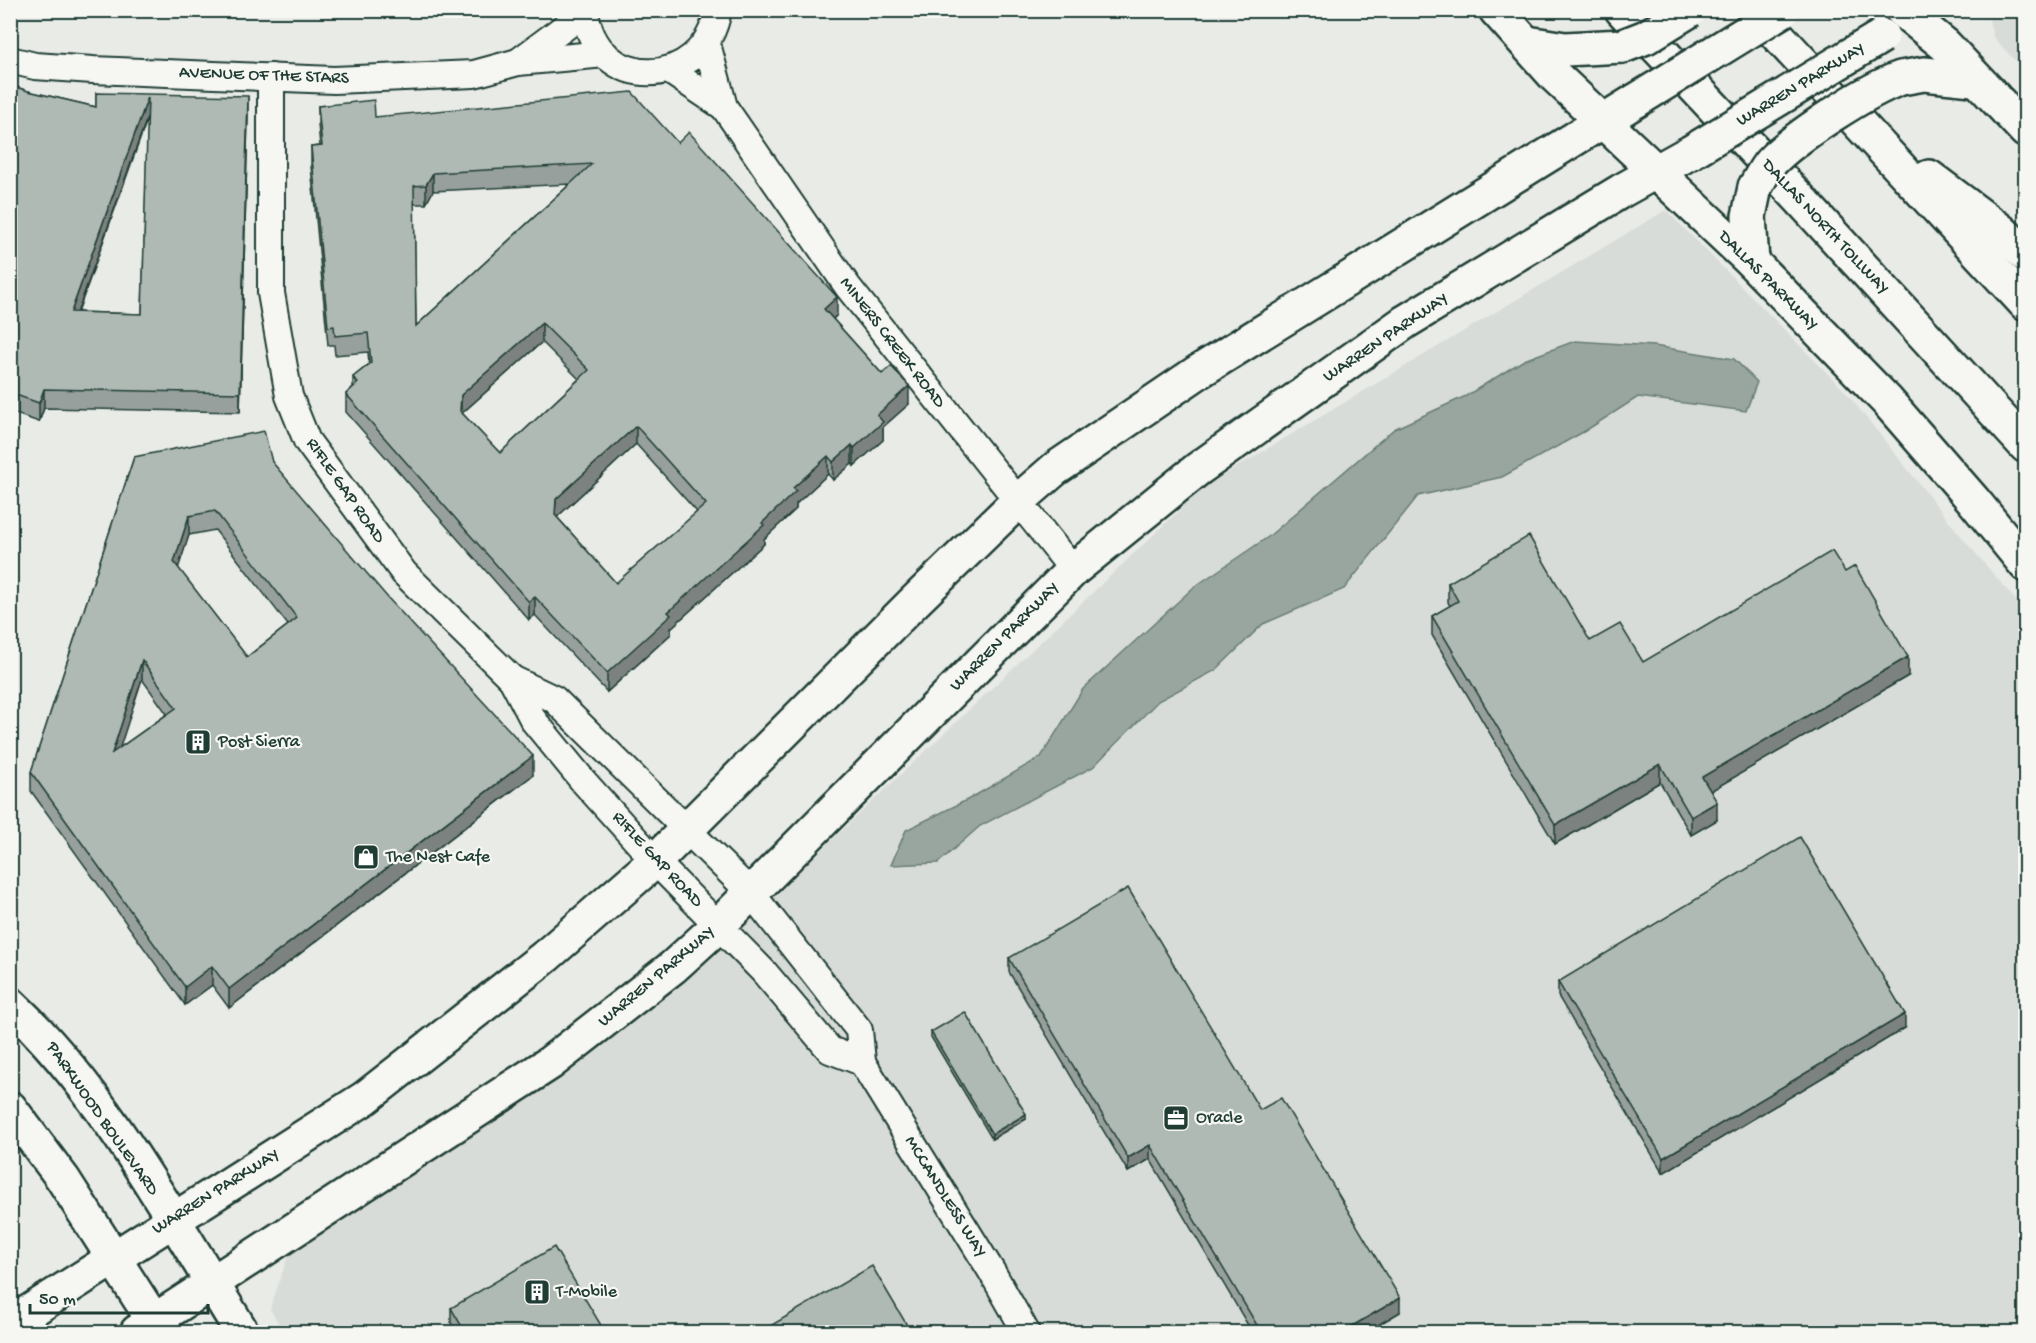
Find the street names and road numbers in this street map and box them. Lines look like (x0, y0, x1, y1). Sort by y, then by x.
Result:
street label: WARREN PARKWAY (1733, 38, 1869, 132)
street label: AVENUE OF THE STARS (179, 63, 350, 89)
street label: DALLAS NORTH TOLLWAY (1756, 154, 1893, 299)
street label: DALLAS PARKWAY (1713, 226, 1822, 335)
street label: MINERS CREEK ROAD (834, 273, 950, 413)
street label: WARREN PARKWAY (1320, 288, 1452, 388)
street label: RIFLE GAP ROAD (301, 434, 389, 548)
street label: WARREN PARKWAY (946, 578, 1064, 696)
street label: RIFLE GAP ROAD (607, 808, 707, 913)
street label: WARREN PARKWAY (594, 922, 720, 1032)
street label: PARKWOOD BOULEVARD (40, 1037, 163, 1200)
street label: MCCANDLESS WAY (899, 1132, 991, 1262)
street label: WARREN PARKWAY (148, 1144, 284, 1240)

